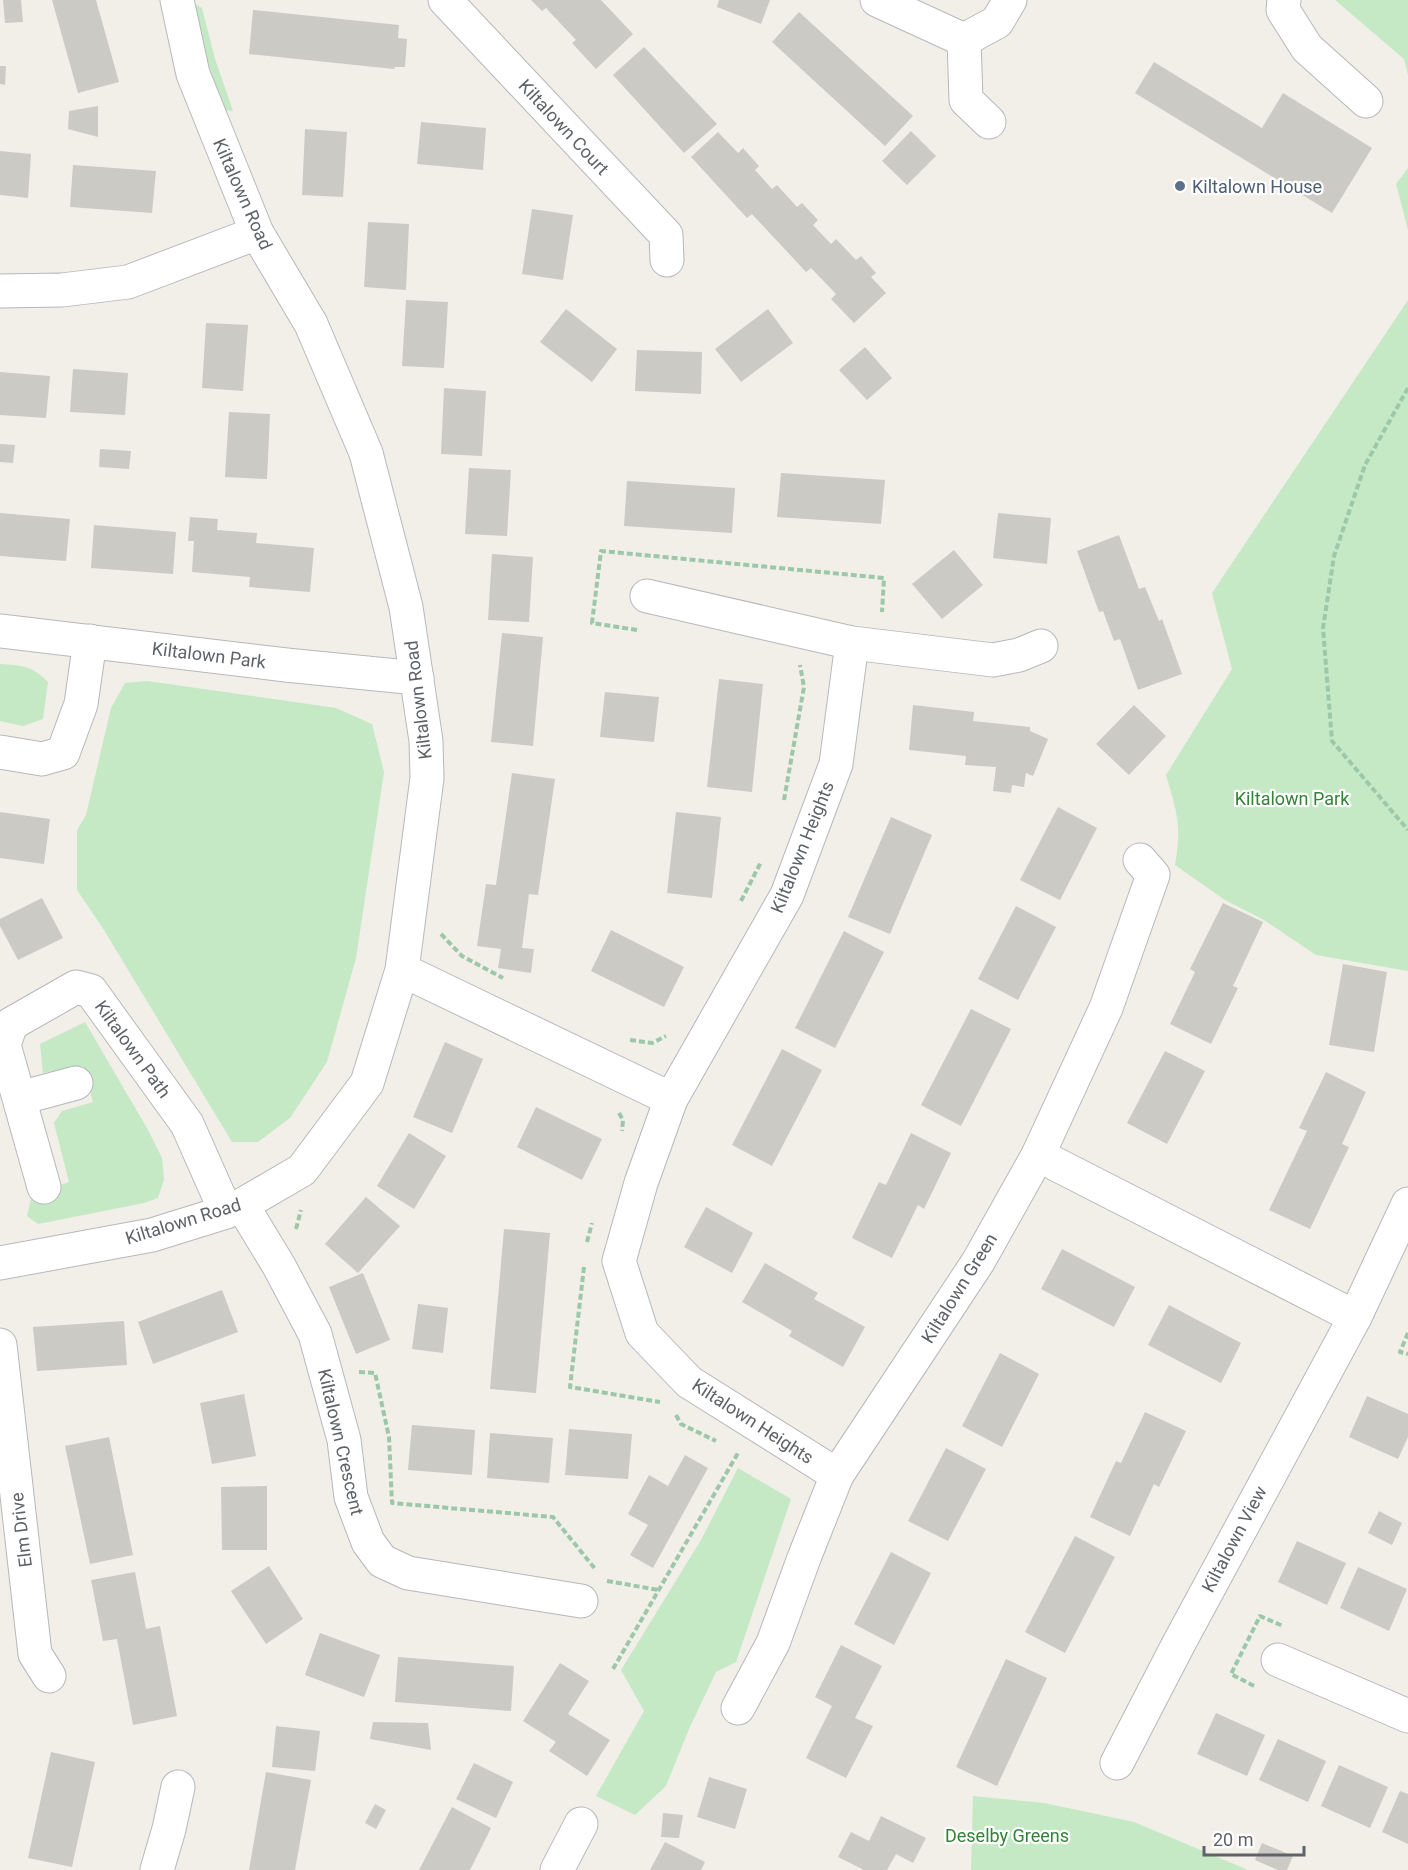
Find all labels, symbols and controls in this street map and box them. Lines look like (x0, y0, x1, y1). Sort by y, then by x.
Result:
street label: Kiltalown Court (515, 75, 614, 179)
street label: Kiltalown Road (209, 135, 277, 253)
place label: Kiltalown House (1192, 176, 1322, 197)
marker: Kiltalown House (1173, 179, 1187, 193)
street label: Kiltalown Park (151, 638, 268, 673)
street label: Kiltalown Road (400, 639, 436, 761)
street label: Kiltalown Heights (766, 778, 838, 916)
park label: Kiltalown Park (1235, 788, 1350, 809)
street label: Kiltalown Path (91, 996, 175, 1102)
street label: Kiltalown Road (123, 1193, 243, 1249)
street label: Kiltalown Green (917, 1229, 1001, 1347)
street label: Kiltalown Crescent (314, 1367, 368, 1517)
street label: Kiltalown Heights (688, 1374, 818, 1468)
street label: Kiltalown View (1197, 1482, 1271, 1596)
street label: Elm Drive (6, 1491, 36, 1569)
scale bar (1204, 1819, 1304, 1857)
park label: Deselby Greens (945, 1825, 1069, 1846)
text: 20 m (1213, 1829, 1253, 1850)

